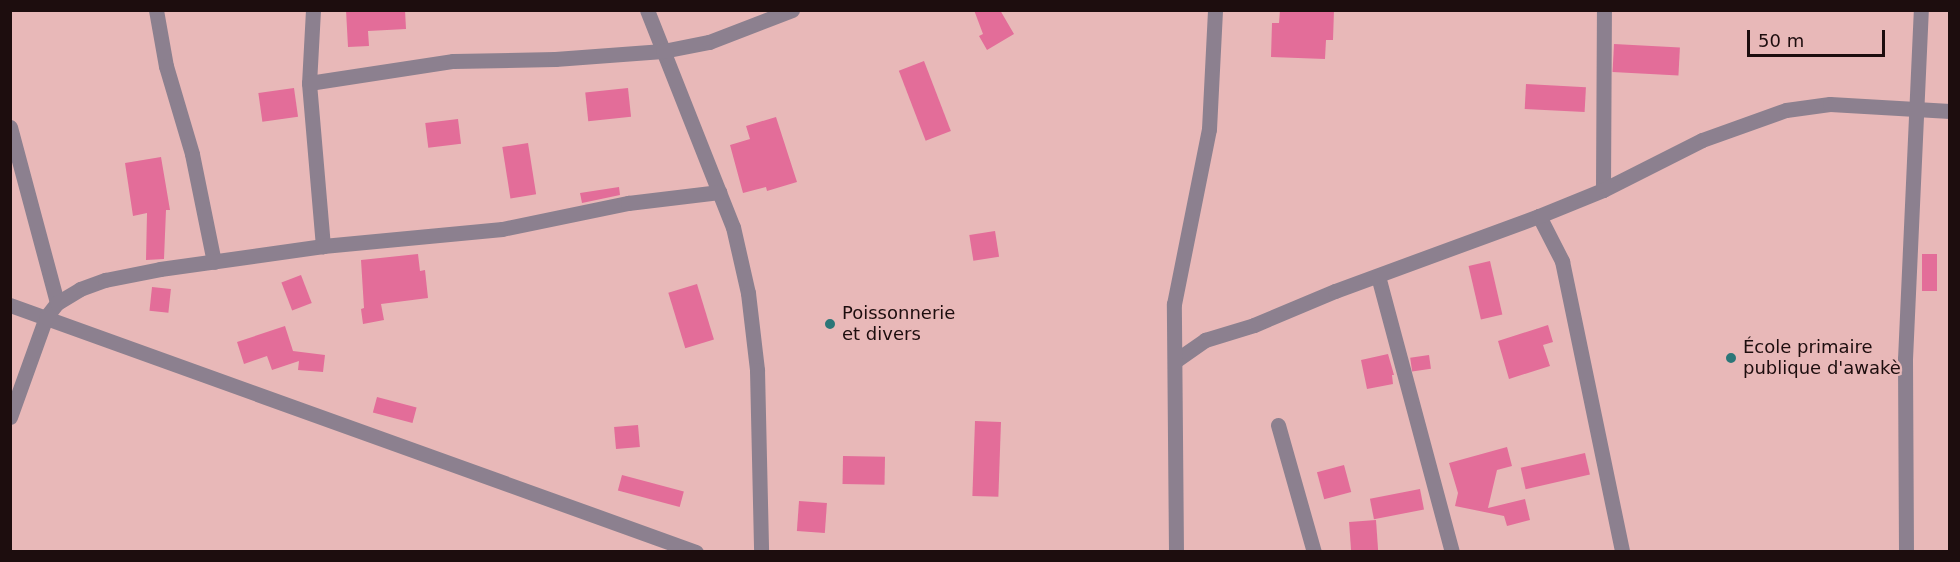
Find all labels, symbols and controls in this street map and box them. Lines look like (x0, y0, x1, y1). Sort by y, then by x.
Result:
scale bar (1750, 18, 1888, 56)
text: 50 m (1758, 30, 1804, 51)
place label: Poissonnerie et divers (842, 303, 955, 346)
marker: Poissonnerie et divers (823, 317, 837, 331)
place label: École primaire publique d'awakè (1743, 337, 1901, 380)
marker: École primaire publique d'awakè (1724, 351, 1738, 365)

